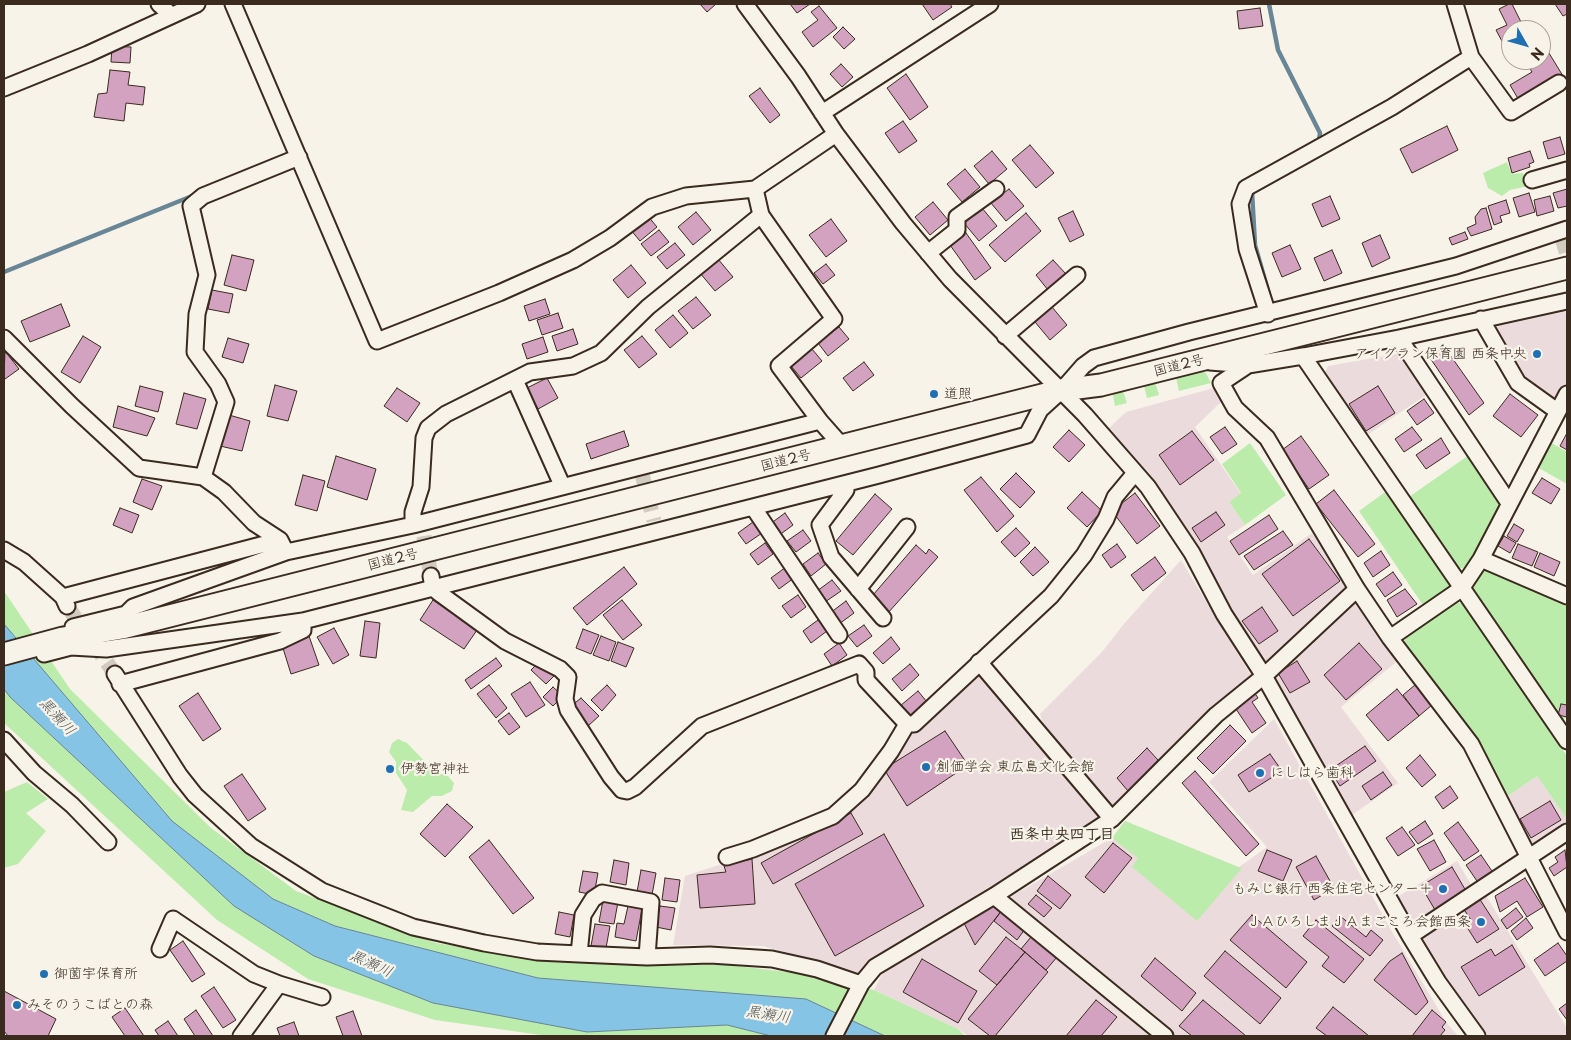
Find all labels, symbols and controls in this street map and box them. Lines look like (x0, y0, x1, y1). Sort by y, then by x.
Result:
north arrow (1501, 20, 1551, 70)
text: N (1526, 43, 1549, 65)
place label: アイグラン保育園 西条中央 (1354, 346, 1527, 362)
marker: アイグラン保育園 西条中央 (1531, 348, 1543, 360)
street label: 国道2号 (1152, 352, 1206, 380)
place label: 道照 (944, 386, 972, 402)
marker: 道照 (928, 388, 940, 400)
street label: 国道2号 (759, 447, 813, 475)
street label: 国道2号 (366, 546, 420, 574)
water label: 黒瀬川 (35, 694, 79, 740)
place label: 創価学会 東広島文化会館 (936, 759, 1095, 775)
place label: 伊勢宮神社 (400, 761, 470, 777)
marker: 創価学会 東広島文化会館 (920, 761, 932, 773)
marker: 伊勢宮神社 (384, 763, 396, 775)
place label: にしはら歯科 (1270, 765, 1354, 781)
marker: にしはら歯科 (1254, 767, 1266, 779)
district label: 西条中央四丁目 (1010, 826, 1114, 844)
place label: もみじ銀行 西条住宅センター＋ (1232, 881, 1433, 897)
marker: もみじ銀行 西条住宅センター＋ (1437, 883, 1449, 895)
place label: ＪＡひろしまＪＡまごころ会館西条 (1247, 914, 1471, 930)
marker: ＪＡひろしまＪＡまごころ会館西条 (1475, 916, 1487, 928)
water label: 黒瀬川 (347, 946, 395, 982)
place label: 御薗宇保育所 (54, 966, 138, 982)
marker: 御薗宇保育所 (38, 968, 50, 980)
place label: みそのうこばとの森 (27, 997, 153, 1013)
marker: みそのうこばとの森 (11, 999, 23, 1011)
water label: 黒瀬川 (744, 1003, 792, 1027)

